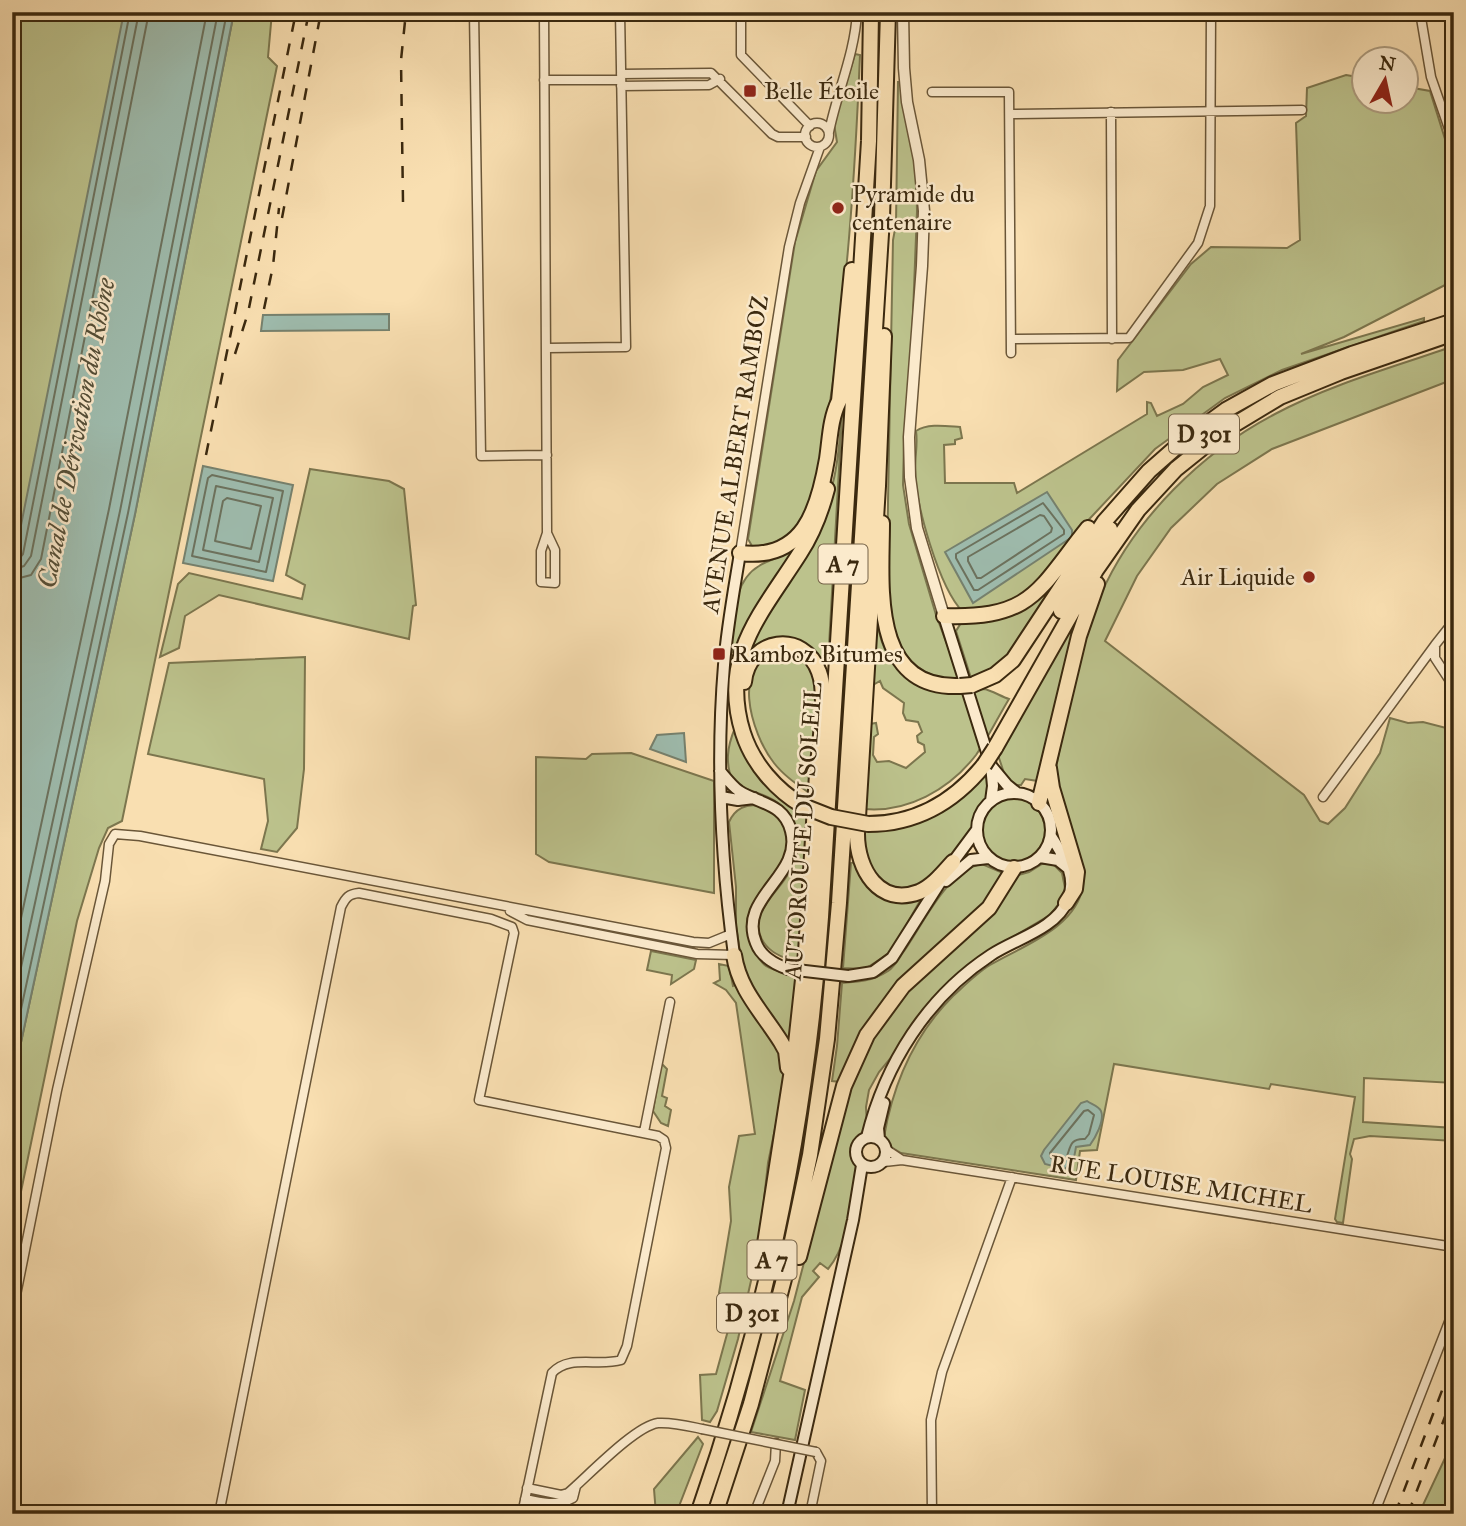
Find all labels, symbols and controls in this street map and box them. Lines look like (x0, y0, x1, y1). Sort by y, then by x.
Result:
north arrow (1350, 46, 1420, 116)
text: N (1378, 51, 1397, 76)
place label: Belle Étoile (764, 76, 879, 106)
marker: Belle Étoile (742, 83, 758, 99)
place label: Pyramide du centenaire (852, 179, 975, 237)
marker: Pyramide du centenaire (830, 200, 846, 216)
water label: Canal de Dérivation du Rhône (30, 274, 122, 590)
street label: AVENUE ALBERT RAMBOZ (695, 293, 775, 616)
road number: D 301 (1169, 414, 1239, 454)
road number: A 7 (818, 544, 868, 584)
place label: Air Liquide (1180, 562, 1295, 592)
marker: Air Liquide (1301, 569, 1317, 585)
place label: Ramboz Bitumes (733, 639, 903, 669)
marker: Ramboz Bitumes (711, 646, 727, 662)
street label: AUTOROUTE DU SOLEIL (778, 681, 828, 982)
street label: RUE LOUISE MICHEL (1048, 1148, 1315, 1220)
road number: A 7 (748, 1240, 796, 1280)
road number: D 301 (717, 1294, 787, 1332)

